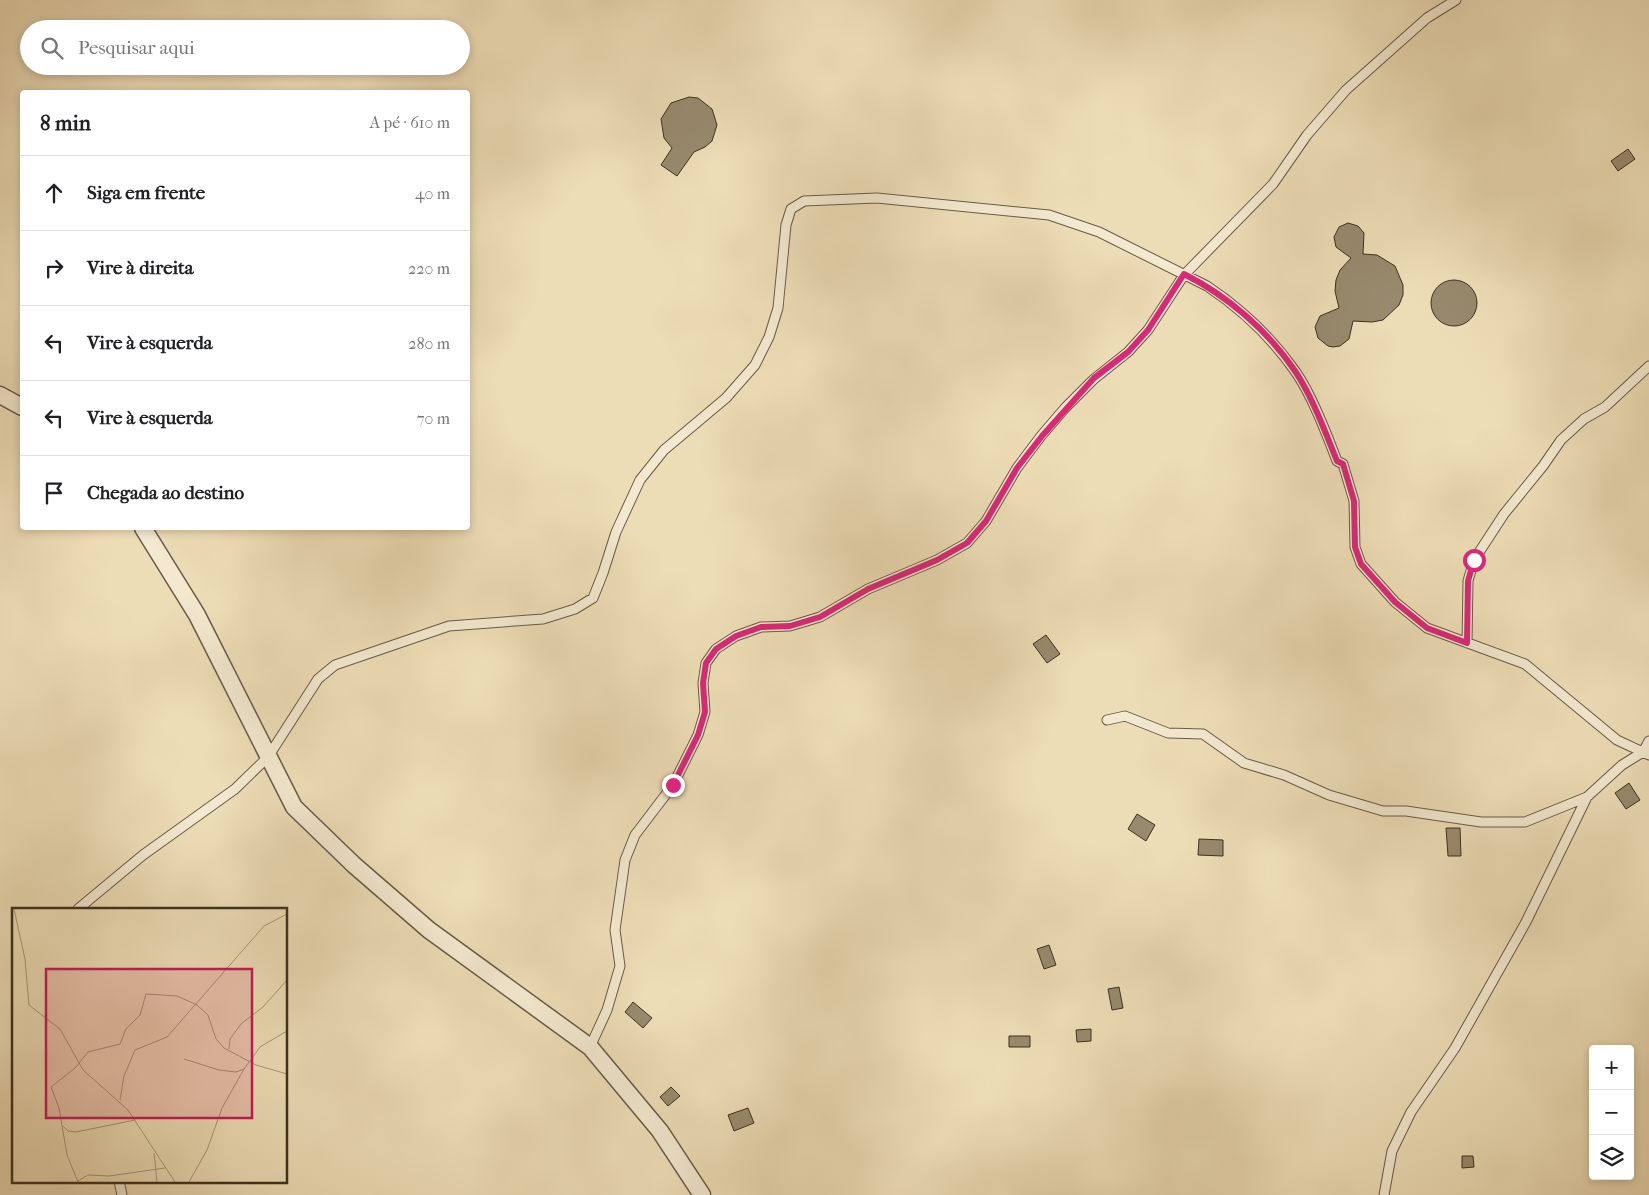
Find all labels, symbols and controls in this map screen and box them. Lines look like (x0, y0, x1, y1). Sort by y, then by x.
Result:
search box (20, 20, 470, 75)
icon: search (38, 34, 66, 62)
text: Pesquisar aqui (78, 37, 195, 59)
text: 8 min (40, 111, 91, 135)
text: A pé · 610 m (370, 113, 450, 132)
icon: ahead (40, 179, 68, 207)
text: Siga em frente (87, 182, 205, 204)
text: 40 m (415, 184, 450, 203)
icon: right (40, 254, 68, 282)
text: Vire à direita (87, 257, 194, 279)
text: 220 m (408, 259, 450, 278)
icon: left (40, 329, 68, 357)
text: Vire à esquerda (87, 332, 213, 354)
text: 280 m (408, 334, 450, 353)
icon: left (40, 404, 68, 432)
text: Vire à esquerda (87, 407, 213, 429)
text: 70 m (417, 409, 450, 428)
icon: arrive (40, 479, 68, 507)
text: Chegada ao destino (87, 482, 244, 504)
route start (1463, 549, 1486, 572)
route end (662, 774, 685, 797)
inset map (12, 908, 288, 1182)
map controls (1589, 1045, 1634, 1180)
button: + (1589, 1045, 1634, 1090)
button: − (1589, 1090, 1634, 1135)
button: layers (1589, 1135, 1634, 1180)

